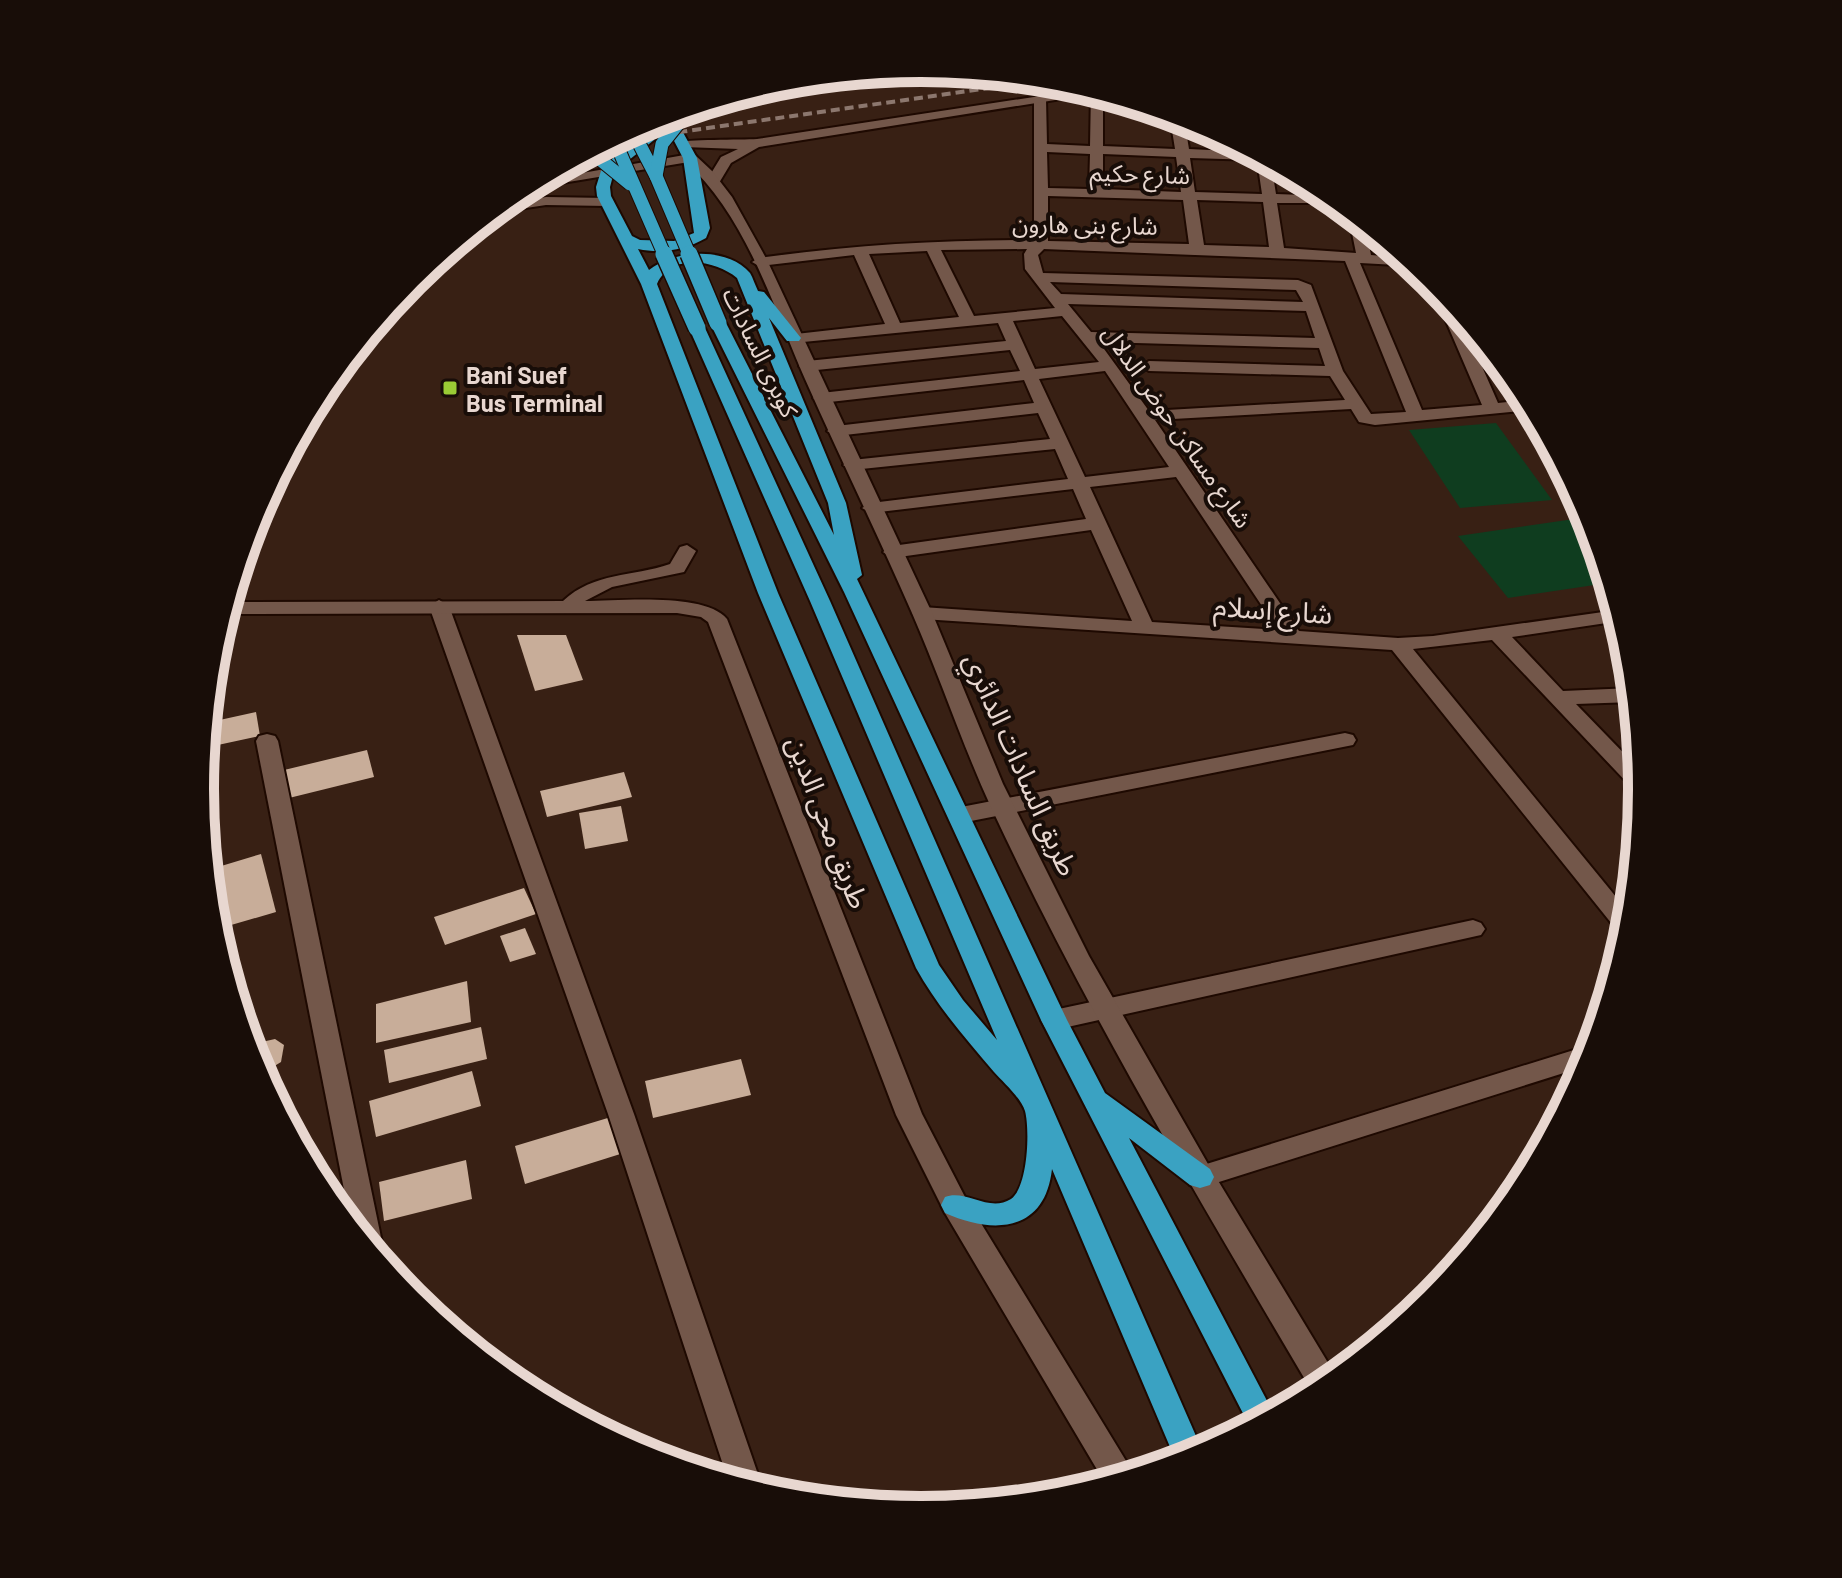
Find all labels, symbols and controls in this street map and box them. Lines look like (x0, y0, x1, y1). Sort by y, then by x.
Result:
street label: شارع حكيم (1089, 157, 1191, 193)
street label: شارع بنى هارون (1012, 208, 1158, 244)
street label: كوبرى السادات (716, 282, 805, 423)
street label: شارع مساكن حوض الدلال (1094, 319, 1259, 535)
place label: Bani Suef Bus Terminal (466, 360, 603, 417)
marker: Bani Suef Bus Terminal (441, 379, 459, 397)
street label: شارع إسلام (1212, 588, 1334, 635)
street label: طريق السادات الدائري (953, 647, 1086, 883)
street label: طريق محى الدين (779, 731, 878, 914)

